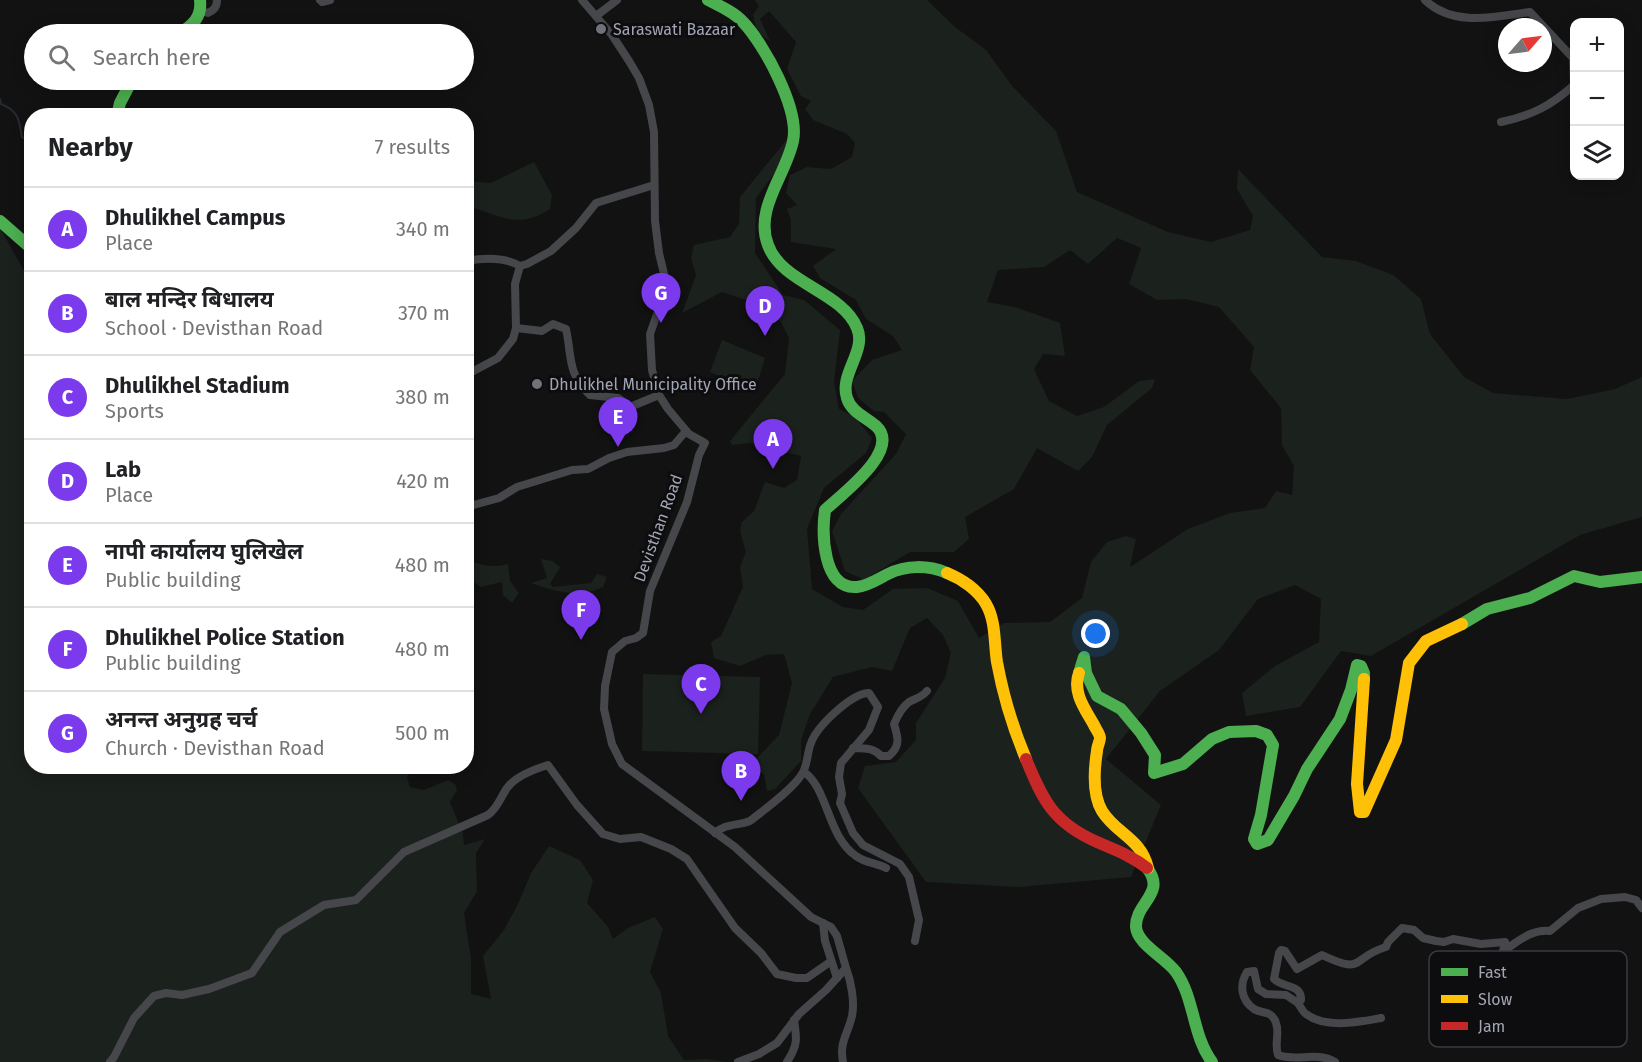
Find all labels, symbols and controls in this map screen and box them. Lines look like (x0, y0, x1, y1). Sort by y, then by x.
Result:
north arrow (1498, 18, 1552, 72)
map controls (1570, 18, 1624, 180)
button: + (1570, 18, 1624, 72)
place label: Saraswati Bazaar (613, 20, 736, 39)
marker: Saraswati Bazaar (594, 22, 608, 36)
search box (24, 24, 474, 90)
icon: search (45, 41, 78, 74)
text: Search here (93, 44, 211, 71)
button: − (1570, 72, 1624, 126)
button: layers (1570, 126, 1624, 180)
text: Nearby (48, 132, 133, 163)
text: 7 results (374, 135, 450, 159)
text: Dhulikhel Campus (105, 204, 286, 231)
text: A (62, 217, 73, 241)
text: 340 m (396, 217, 450, 241)
text: Place (105, 231, 153, 255)
pin: G (642, 274, 680, 323)
text: बाल मन्दिर बिधालय (105, 286, 274, 313)
pin: D (746, 286, 784, 336)
text: B (61, 301, 74, 325)
text: 370 m (398, 301, 450, 325)
text: School · Devisthan Road (105, 316, 323, 340)
text: Dhulikhel Stadium (105, 372, 290, 399)
place label: Dhulikhel Municipality Office (549, 375, 757, 394)
marker: Dhulikhel Municipality Office (530, 377, 544, 391)
text: C (62, 385, 73, 409)
text: 380 m (395, 385, 450, 409)
pin: E (598, 398, 638, 447)
text: Sports (105, 399, 164, 423)
pin: A (754, 420, 792, 469)
text: Lab (105, 456, 141, 483)
text: D (61, 469, 74, 493)
text: 420 m (396, 469, 450, 493)
street label: Devisthan Road (630, 472, 686, 584)
text: Place (105, 483, 153, 507)
text: नापी कार्यालय घुलिखेल (105, 538, 303, 565)
text: E (62, 553, 73, 577)
text: 480 m (395, 553, 450, 577)
text: Public building (105, 568, 241, 592)
pin: F (562, 590, 600, 640)
your location (1081, 619, 1110, 648)
text: Dhulikhel Police Station (105, 624, 345, 651)
text: F (63, 637, 72, 661)
text: 480 m (395, 637, 450, 661)
text: Public building (105, 651, 241, 675)
pin: C (682, 664, 720, 714)
text: अनन्त अनुग्रह चर्च (105, 706, 257, 733)
text: G (61, 721, 74, 745)
text: 500 m (395, 721, 450, 745)
text: Church · Devisthan Road (105, 736, 325, 760)
pin: B (722, 752, 760, 801)
legend (1429, 951, 1627, 1047)
text: Fast (1478, 963, 1507, 982)
text: Slow (1478, 990, 1513, 1009)
text: Jam (1478, 1017, 1505, 1036)

